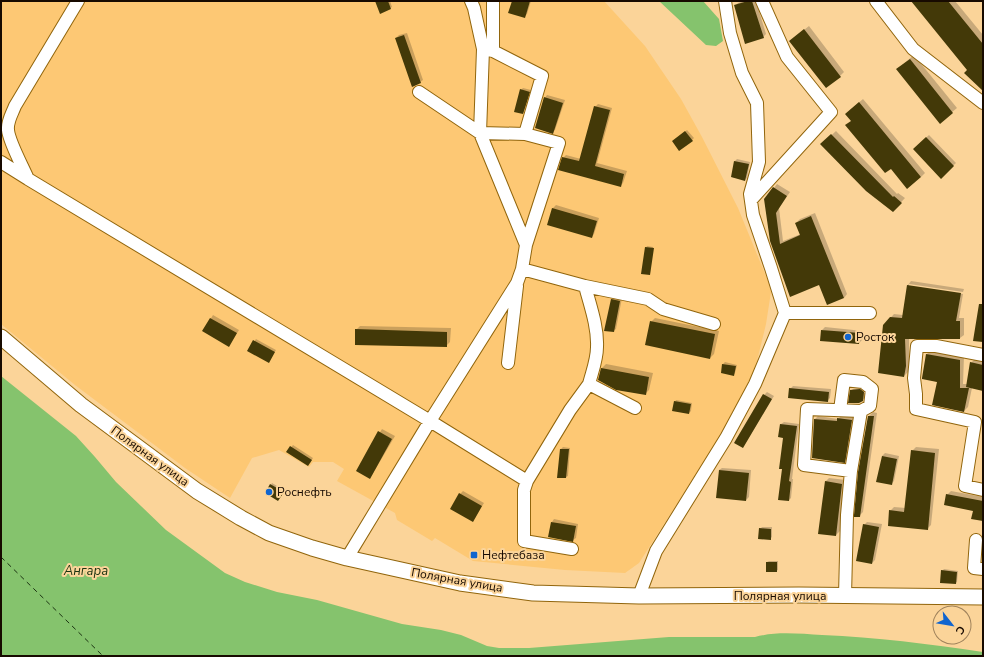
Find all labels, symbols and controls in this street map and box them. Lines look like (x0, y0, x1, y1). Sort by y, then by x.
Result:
place label: Росток (856, 329, 895, 345)
marker: Росток (843, 332, 853, 342)
street label: Полярная улица (108, 422, 192, 490)
place label: Роснефть (277, 484, 332, 500)
marker: Роснефть (264, 487, 274, 497)
place label: Нефтебаза (482, 547, 545, 563)
marker: Нефтебаза (469, 550, 479, 560)
water label: Ангара (63, 562, 108, 580)
street label: Полярная улица (410, 564, 504, 596)
street label: Полярная улица (734, 588, 826, 604)
north arrow (932, 605, 972, 645)
text: С (952, 623, 968, 637)

